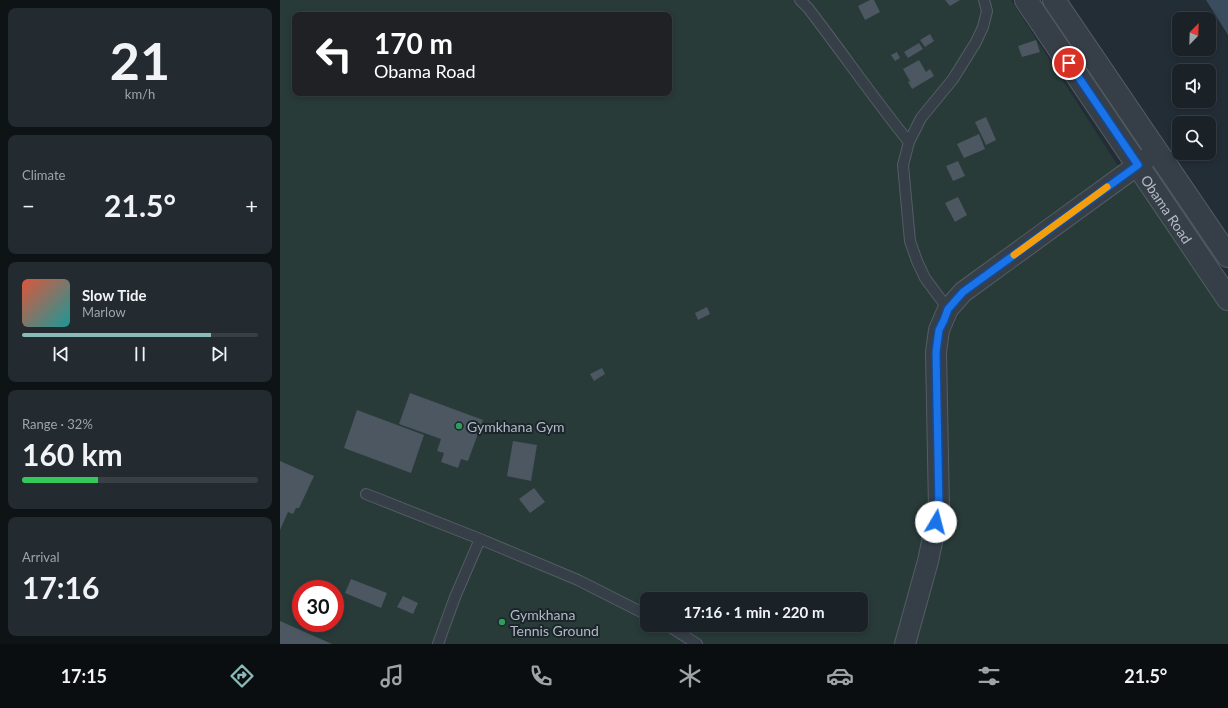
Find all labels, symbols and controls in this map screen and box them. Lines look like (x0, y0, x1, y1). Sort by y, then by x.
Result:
north arrow (1172, 12, 1216, 56)
map controls (1172, 12, 1216, 160)
text: 170 m (374, 26, 453, 60)
icon: left (308, 28, 360, 80)
text: 21 (110, 29, 170, 91)
pin (1052, 46, 1086, 80)
icon: arrive (1058, 52, 1080, 74)
text: Obama Road (374, 60, 476, 82)
button: sound (1172, 64, 1216, 108)
text: km/h (125, 86, 155, 102)
button: search (1172, 116, 1216, 160)
text: Climate (22, 167, 65, 183)
street label: Obama Road (1138, 171, 1196, 246)
text: 21.5° (104, 187, 176, 223)
text: − (22, 192, 35, 219)
text: + (245, 192, 258, 219)
text: Slow Tide (82, 286, 147, 304)
text: Marlow (82, 304, 126, 320)
icon: previous (50, 343, 72, 365)
icon: pause (129, 343, 151, 365)
icon: next (208, 343, 230, 365)
text: Range · 32% (22, 416, 93, 432)
place label: Gymkhana Gym (467, 418, 565, 435)
marker: Gymkhana Gym (454, 421, 464, 431)
text: 160 km (22, 436, 123, 472)
position arrow (915, 501, 957, 543)
text: Arrival (22, 549, 59, 565)
text: 17:16 (22, 569, 99, 605)
speed limit sign: 30 (292, 580, 344, 632)
text: 17:16 · 1 min · 220 m (684, 603, 824, 621)
place label: Gymkhana Tennis Ground (510, 606, 599, 639)
marker: Gymkhana Tennis Ground (497, 617, 507, 627)
icon: directions (228, 662, 256, 690)
icon: music (378, 662, 406, 690)
icon: phone (527, 662, 555, 690)
icon: climate (676, 662, 704, 690)
icon: car (826, 662, 854, 690)
icon: filters (975, 662, 1003, 690)
text: 17:15 (61, 665, 107, 687)
text: 21.5° (1124, 665, 1167, 687)

